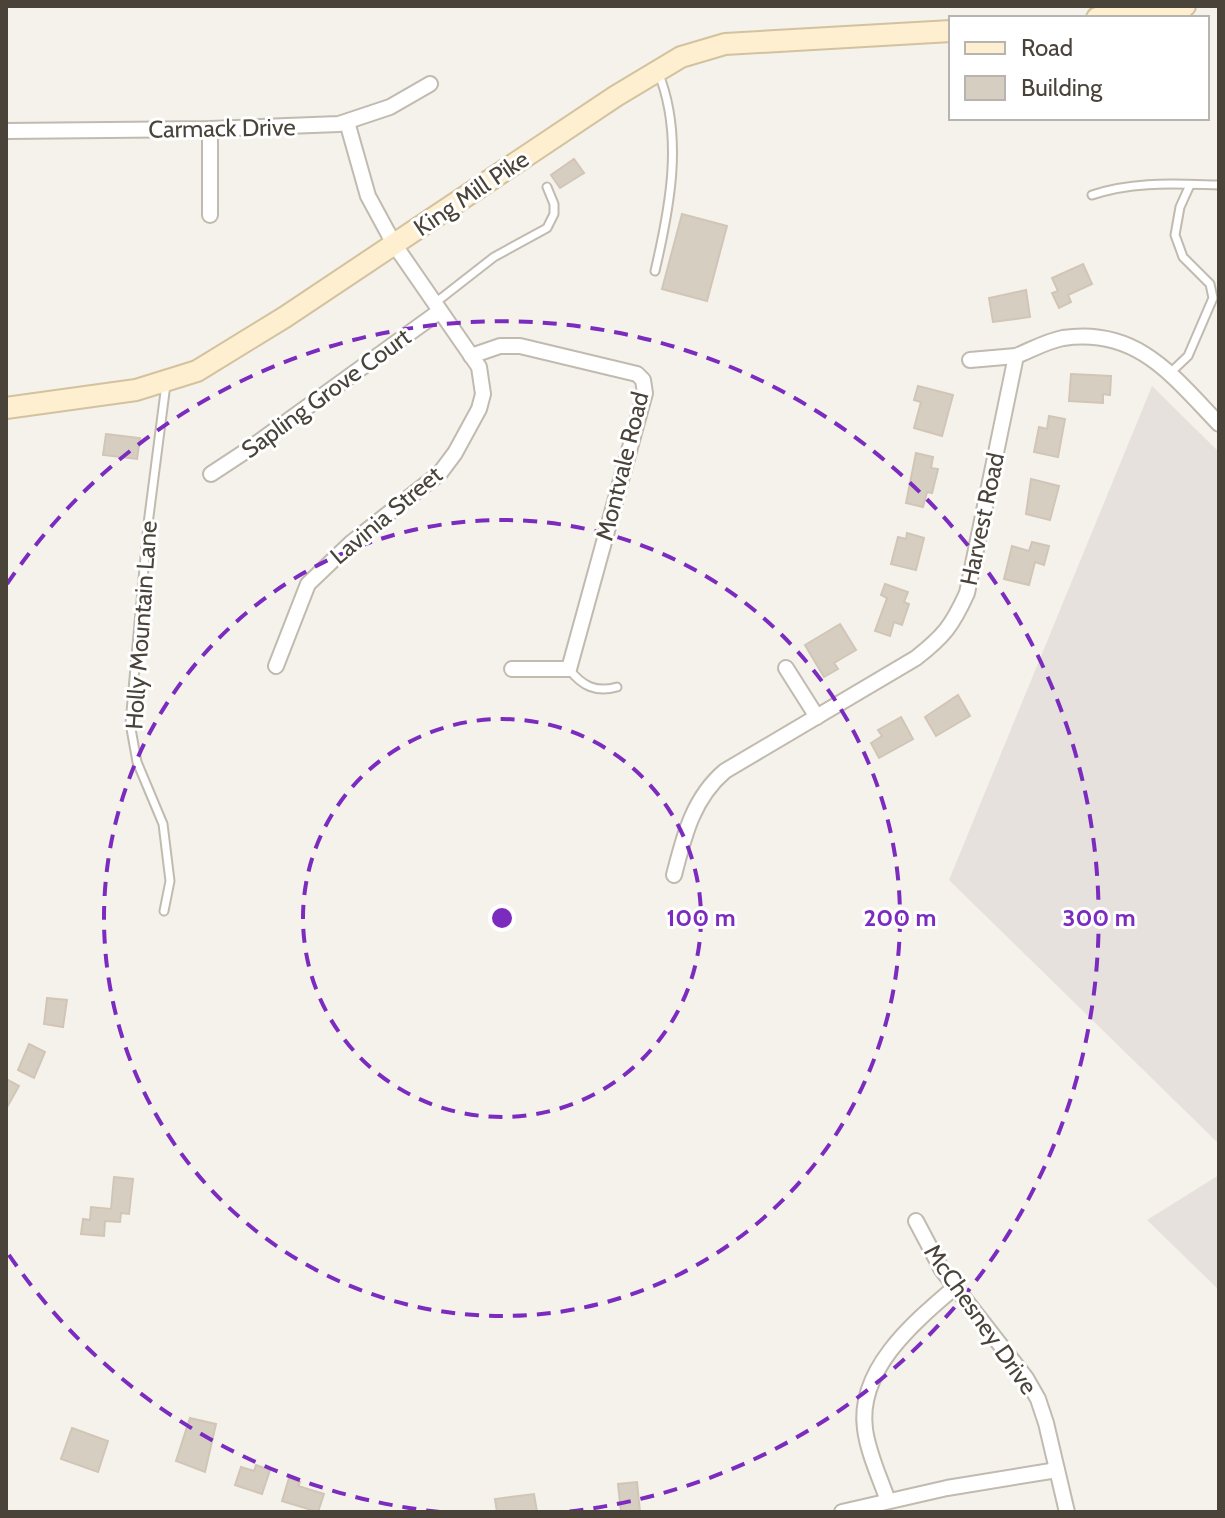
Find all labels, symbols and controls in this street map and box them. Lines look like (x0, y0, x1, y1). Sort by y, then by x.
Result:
legend (949, 16, 1209, 120)
text: Road (1021, 33, 1073, 62)
text: Building (1021, 73, 1103, 102)
street label: Carmack Drive (148, 112, 296, 144)
street label: King Mill Pike (408, 144, 534, 242)
street label: Sapling Grove Court (236, 322, 416, 464)
street label: Montvale Road (590, 389, 654, 543)
street label: Harvest Road (954, 450, 1010, 588)
street label: Lavinia Street (324, 460, 448, 570)
street label: Holly Mountain Lane (119, 520, 163, 730)
text: 100 m (666, 903, 736, 932)
text: 200 m (864, 903, 936, 932)
text: 300 m (1062, 903, 1136, 932)
centre of rings (488, 904, 516, 932)
street label: McChesney Drive (918, 1238, 1044, 1400)

